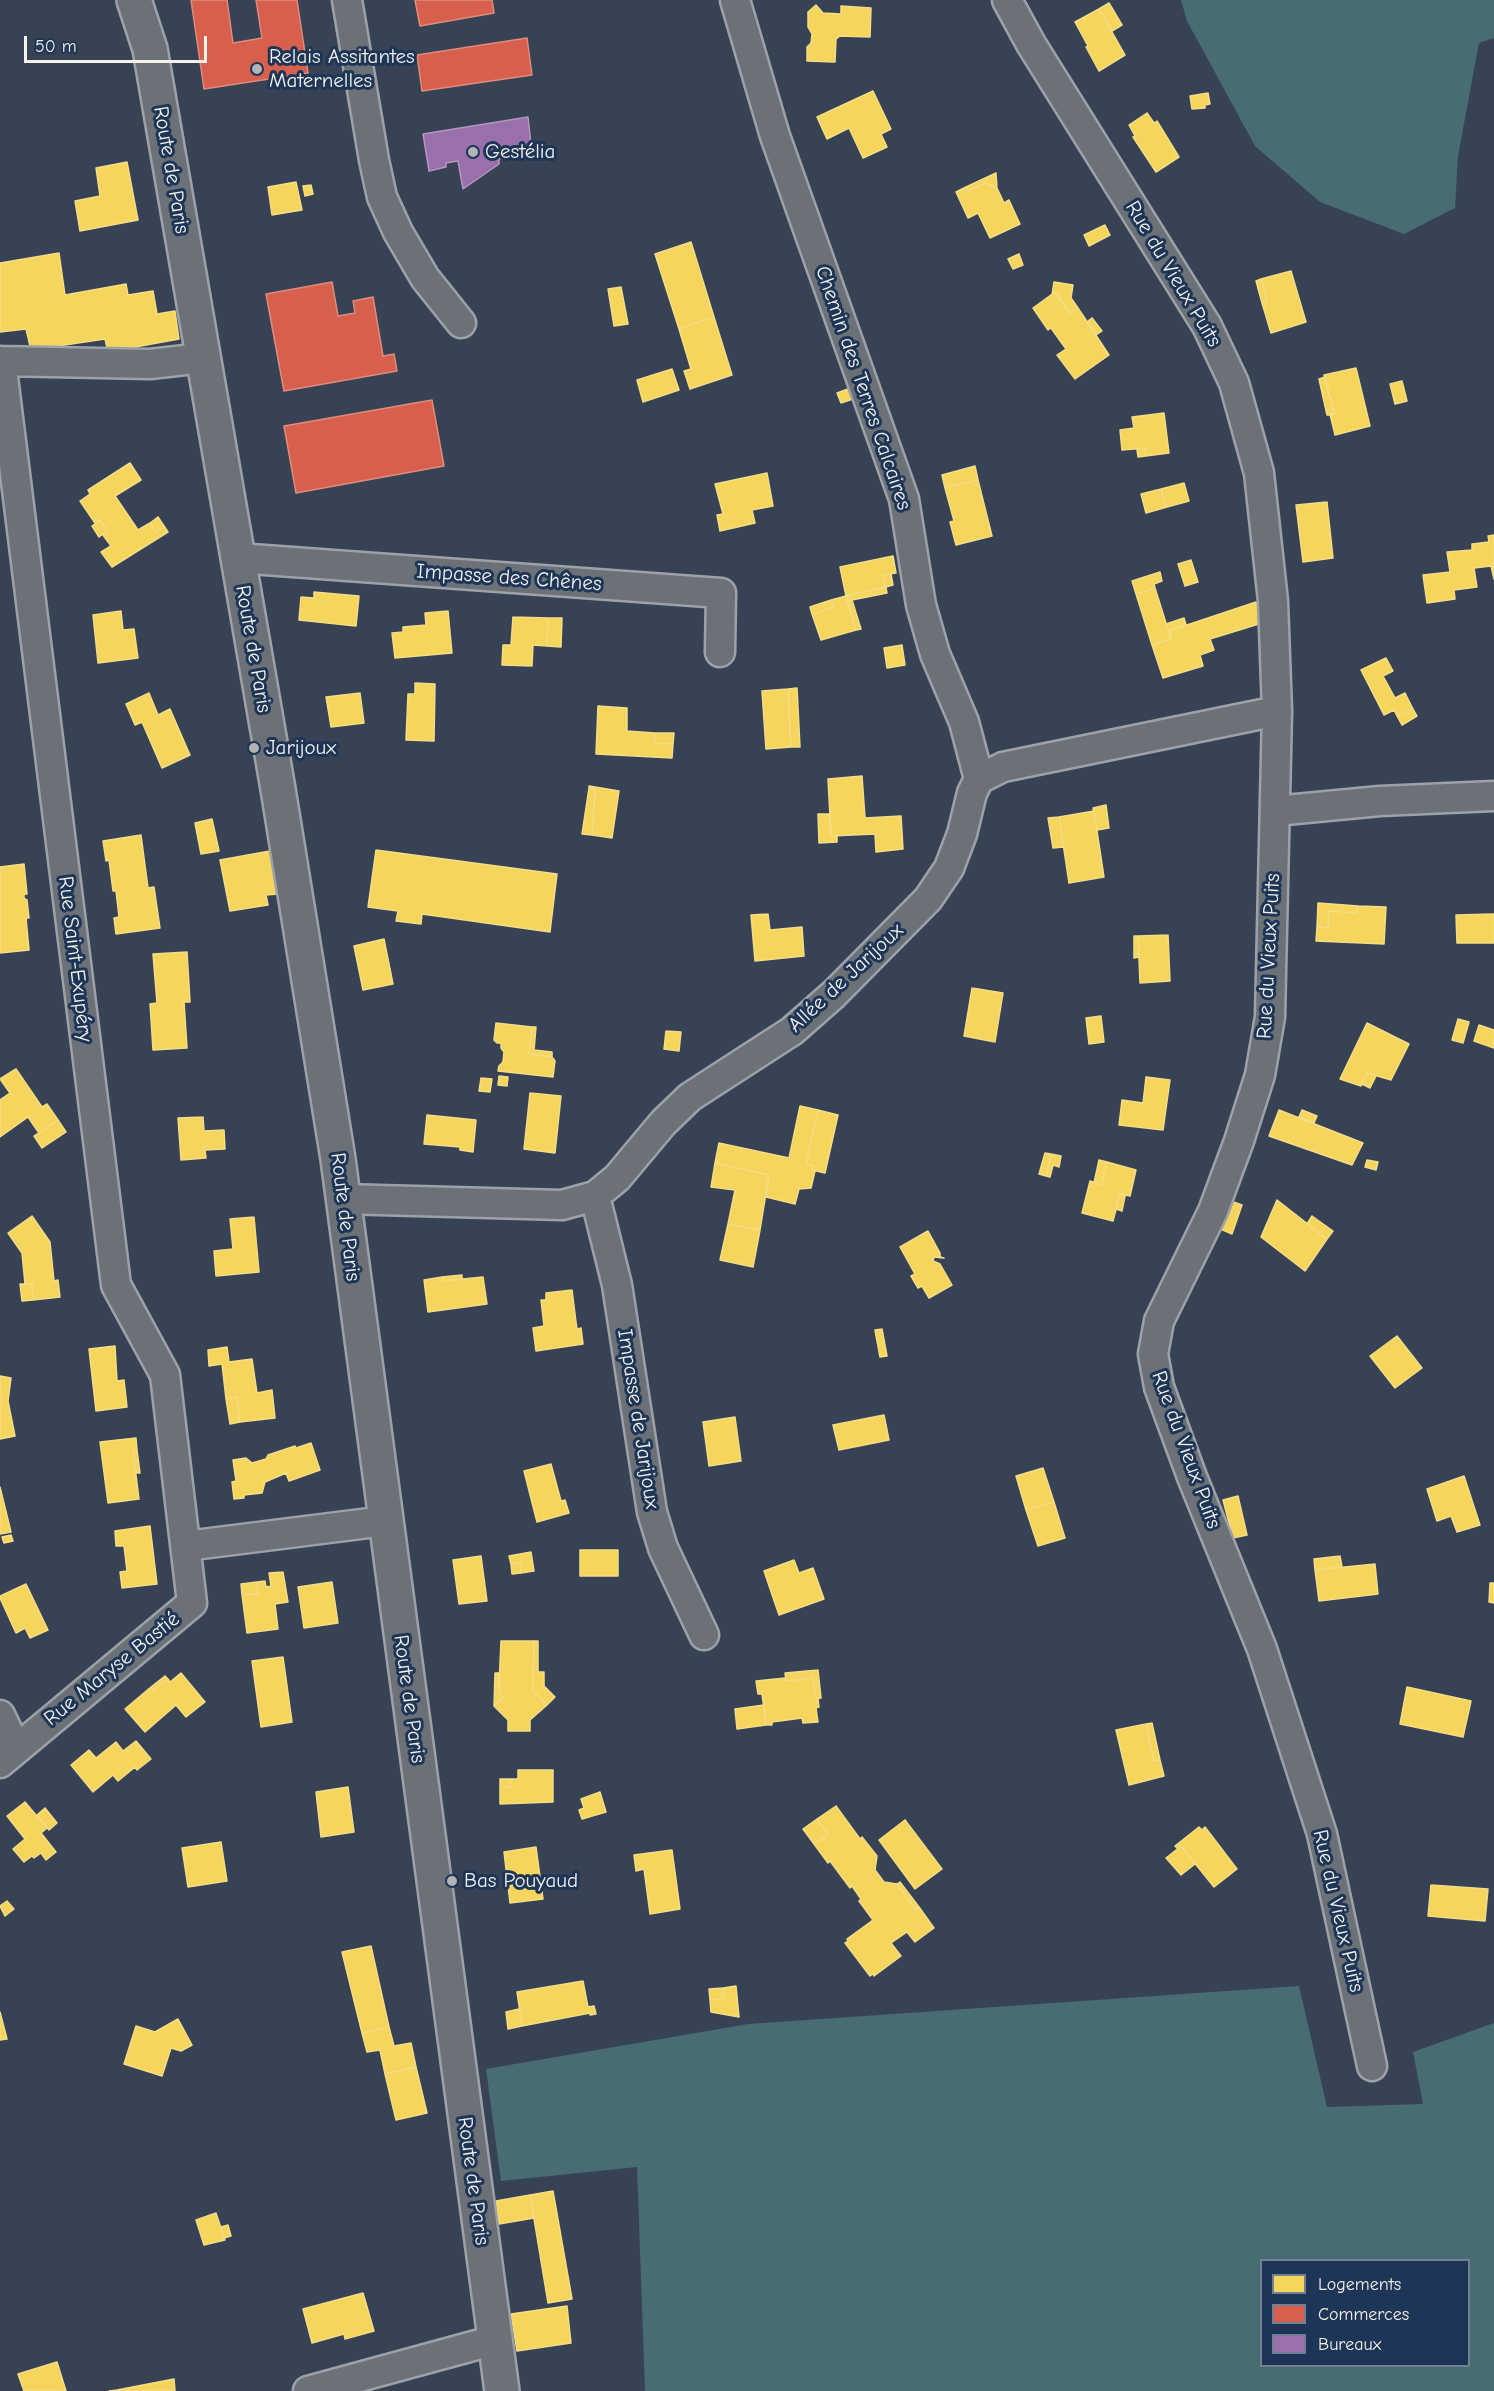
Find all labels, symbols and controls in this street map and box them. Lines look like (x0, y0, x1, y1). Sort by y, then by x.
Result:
scale bar (27, 24, 210, 62)
text: 50 m (35, 36, 77, 57)
place label: Relais Assitantes Maternelles (269, 44, 415, 94)
marker: Relais Assitantes Maternelles (250, 62, 264, 76)
street label: Route de Paris (147, 104, 195, 236)
place label: Gestélia (485, 139, 555, 165)
marker: Gestélia (466, 145, 480, 159)
street label: Rue du Vieux Puits (1119, 196, 1227, 352)
street label: Chemin des Terres Calcaires (809, 263, 917, 513)
street label: Impasse des Chênes (416, 559, 602, 597)
street label: Route de Paris (229, 583, 277, 715)
place label: Jarijoux (266, 735, 336, 761)
marker: Jarijoux (247, 741, 261, 755)
street label: Rue du Vieux Puits (1252, 873, 1286, 1039)
street label: Rue Saint-Exupéry (52, 875, 98, 1043)
street label: Allée de Jarijoux (783, 918, 909, 1038)
street label: Route de Paris (325, 1151, 365, 1283)
street label: Impasse de Jarijoux (611, 1327, 665, 1511)
street label: Rue du Vieux Puits (1146, 1368, 1226, 1532)
street label: Rue Maryse Bastié (39, 1607, 185, 1731)
street label: Route de Paris (388, 1633, 430, 1765)
street label: Rue du Vieux Puits (1307, 1827, 1369, 1995)
place label: Bas Pouyaud (464, 1868, 578, 1894)
marker: Bas Pouyaud (445, 1874, 459, 1888)
street label: Route de Paris (452, 2115, 494, 2247)
legend (1260, 2259, 1470, 2367)
text: Logements (1318, 2274, 1401, 2295)
text: Commerces (1318, 2304, 1409, 2325)
text: Bureaux (1318, 2334, 1381, 2355)

